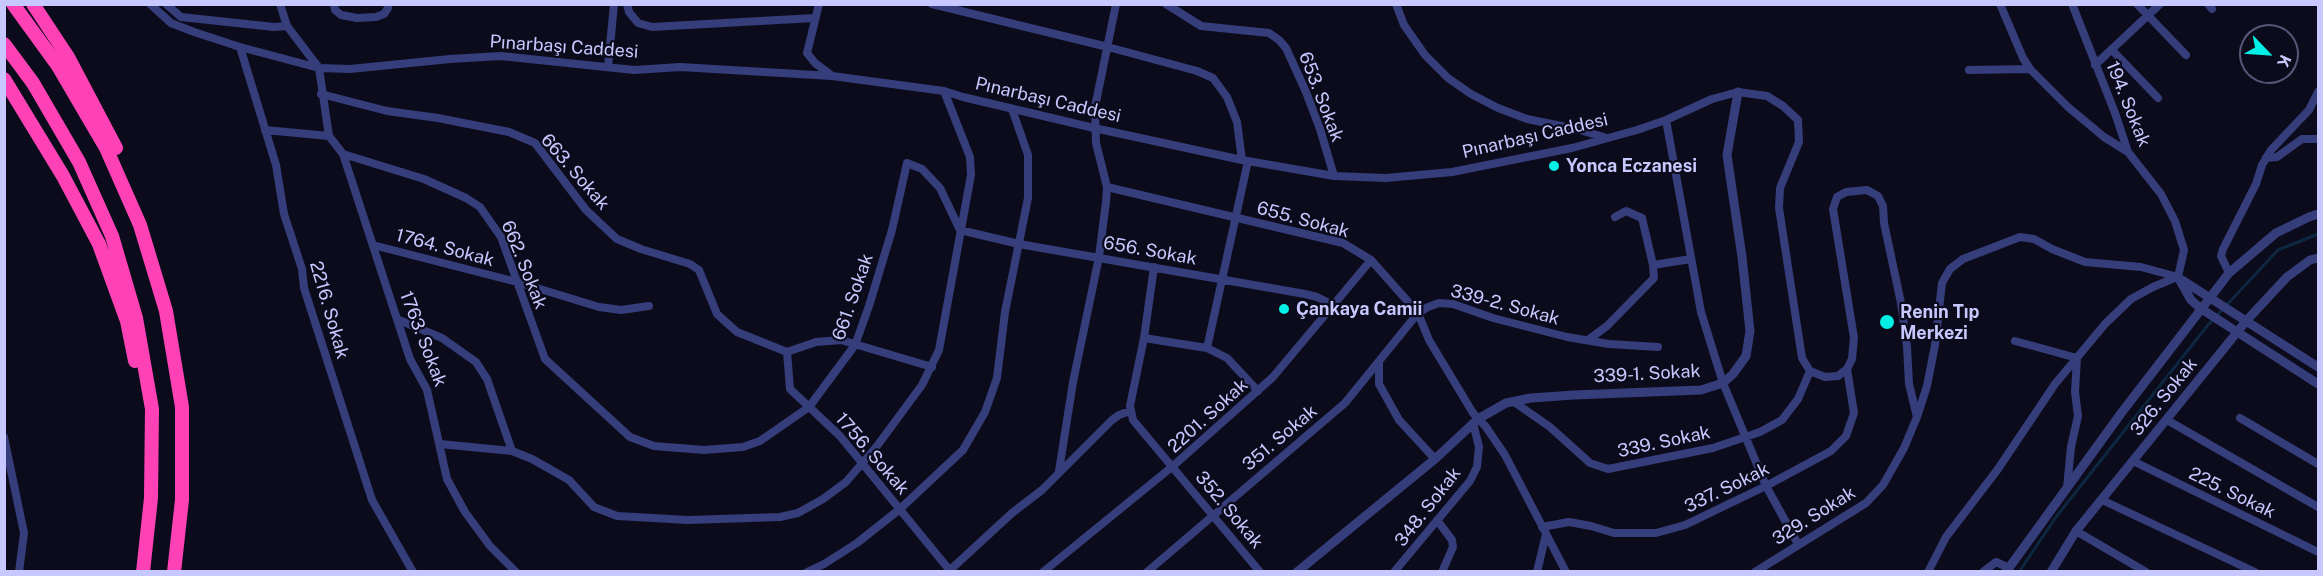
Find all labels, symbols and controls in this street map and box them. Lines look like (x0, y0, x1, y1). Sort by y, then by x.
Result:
north arrow (2239, 24, 2299, 84)
street label: Pınarbaşı Caddesi (489, 31, 639, 63)
street label: 653. Sokak (1294, 49, 1348, 145)
text: K (2273, 52, 2295, 70)
street label: 194. Sokak (2101, 58, 2155, 150)
street label: Pınarbaşı Caddesi (973, 73, 1123, 127)
street label: Pınarbaşı Caddesi (1460, 109, 1610, 163)
street label: 663. Sokak (536, 129, 614, 215)
place label: Yonca Eczanesi (1566, 155, 1697, 177)
marker: Yonca Eczanesi (1547, 159, 1561, 173)
street label: 655. Sokak (1254, 197, 1352, 243)
street label: 662. Sokak (496, 218, 552, 312)
street label: 1764. Sokak (393, 225, 497, 271)
street label: 656. Sokak (1102, 232, 1198, 270)
street label: 661. Sokak (828, 251, 878, 343)
street label: 2216. Sokak (305, 259, 353, 361)
street label: 339-2. Sokak (1448, 280, 1562, 330)
street label: 1763. Sokak (395, 288, 451, 390)
place label: Çankaya Camii (1296, 298, 1422, 320)
place label: Renin Tıp Merkezi (1900, 301, 1979, 344)
marker: Çankaya Camii (1277, 302, 1291, 316)
marker: Renin Tıp Merkezi (1878, 313, 1896, 331)
street label: 326. Sokak (2126, 354, 2202, 440)
street label: 339-1. Sokak (1593, 360, 1701, 388)
street label: 2201. Sokak (1163, 374, 1253, 458)
street label: 351. Sokak (1238, 401, 1322, 475)
street label: 1756. Sokak (831, 409, 913, 499)
street label: 339. Sokak (1616, 422, 1712, 462)
street label: 337. Sokak (1681, 458, 1773, 518)
street label: 348. Sokak (1390, 463, 1466, 551)
street label: 225. Sokak (2185, 463, 2279, 523)
street label: 352. Sokak (1190, 467, 1268, 553)
street label: 329. Sokak (1768, 482, 1860, 550)

